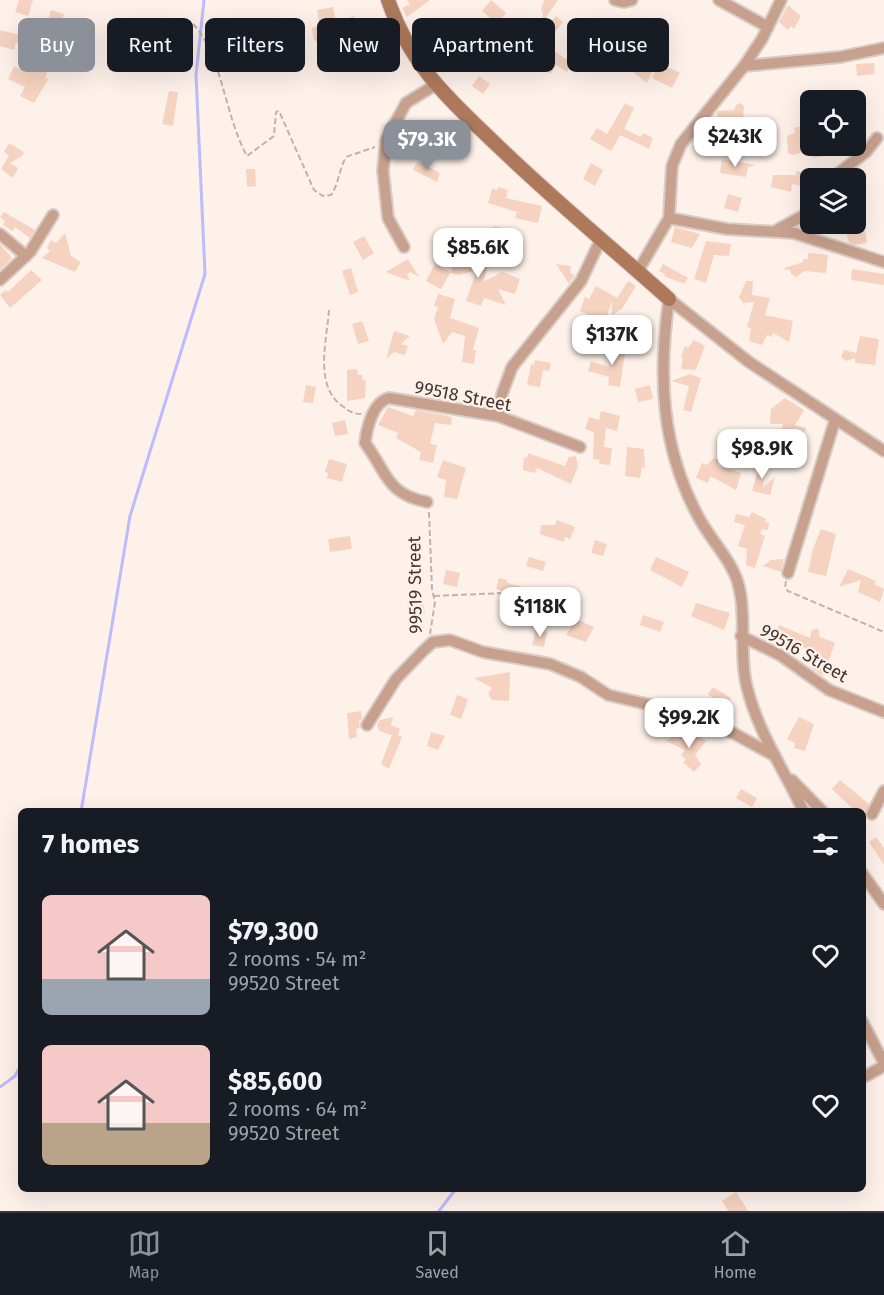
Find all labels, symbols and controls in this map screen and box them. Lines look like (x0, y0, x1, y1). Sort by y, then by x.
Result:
chip: Buy (18, 18, 95, 72)
chip: Rent (107, 18, 193, 72)
chip: Filters (205, 18, 305, 72)
chip: New (317, 18, 400, 72)
chip: Apartment (412, 18, 555, 72)
chip: House (567, 18, 669, 72)
map controls (800, 90, 866, 234)
button: locate (800, 90, 866, 156)
pin: $243K (693, 117, 777, 168)
pin: $79.3K (378, 120, 476, 171)
text: $243K (708, 124, 762, 148)
text: $79.3K (397, 127, 457, 151)
button: layers (800, 168, 866, 234)
pin: $85.6K (429, 228, 527, 279)
text: $85.6K (447, 235, 509, 259)
pin: $137K (570, 315, 654, 366)
text: $137K (586, 322, 638, 346)
street label: 99518 Street (413, 376, 514, 416)
pin: $98.9K (713, 429, 811, 480)
text: $98.9K (731, 436, 793, 460)
street label: 99519 Street (403, 535, 427, 634)
pin: $118K (498, 587, 582, 638)
text: $118K (514, 594, 566, 618)
street label: 99516 Street (756, 619, 852, 687)
pin: $99.2K (640, 698, 738, 749)
text: $99.2K (659, 705, 719, 729)
icon: filters (809, 828, 842, 861)
text: 7 homes (42, 829, 139, 860)
text: $79,300 (228, 916, 319, 947)
icon: home (90, 919, 162, 991)
icon: heart (809, 939, 842, 972)
text: 2 rooms · 54 m² (228, 947, 367, 971)
text: 99520 Street (228, 971, 339, 995)
text: $85,600 (228, 1066, 322, 1097)
icon: home (90, 1069, 162, 1141)
icon: heart (809, 1089, 842, 1122)
text: 2 rooms · 64 m² (228, 1097, 367, 1121)
text: 99520 Street (228, 1121, 339, 1145)
tab: Map (128, 1227, 161, 1282)
tab: Saved (416, 1227, 459, 1282)
tab: Home (714, 1227, 756, 1282)

